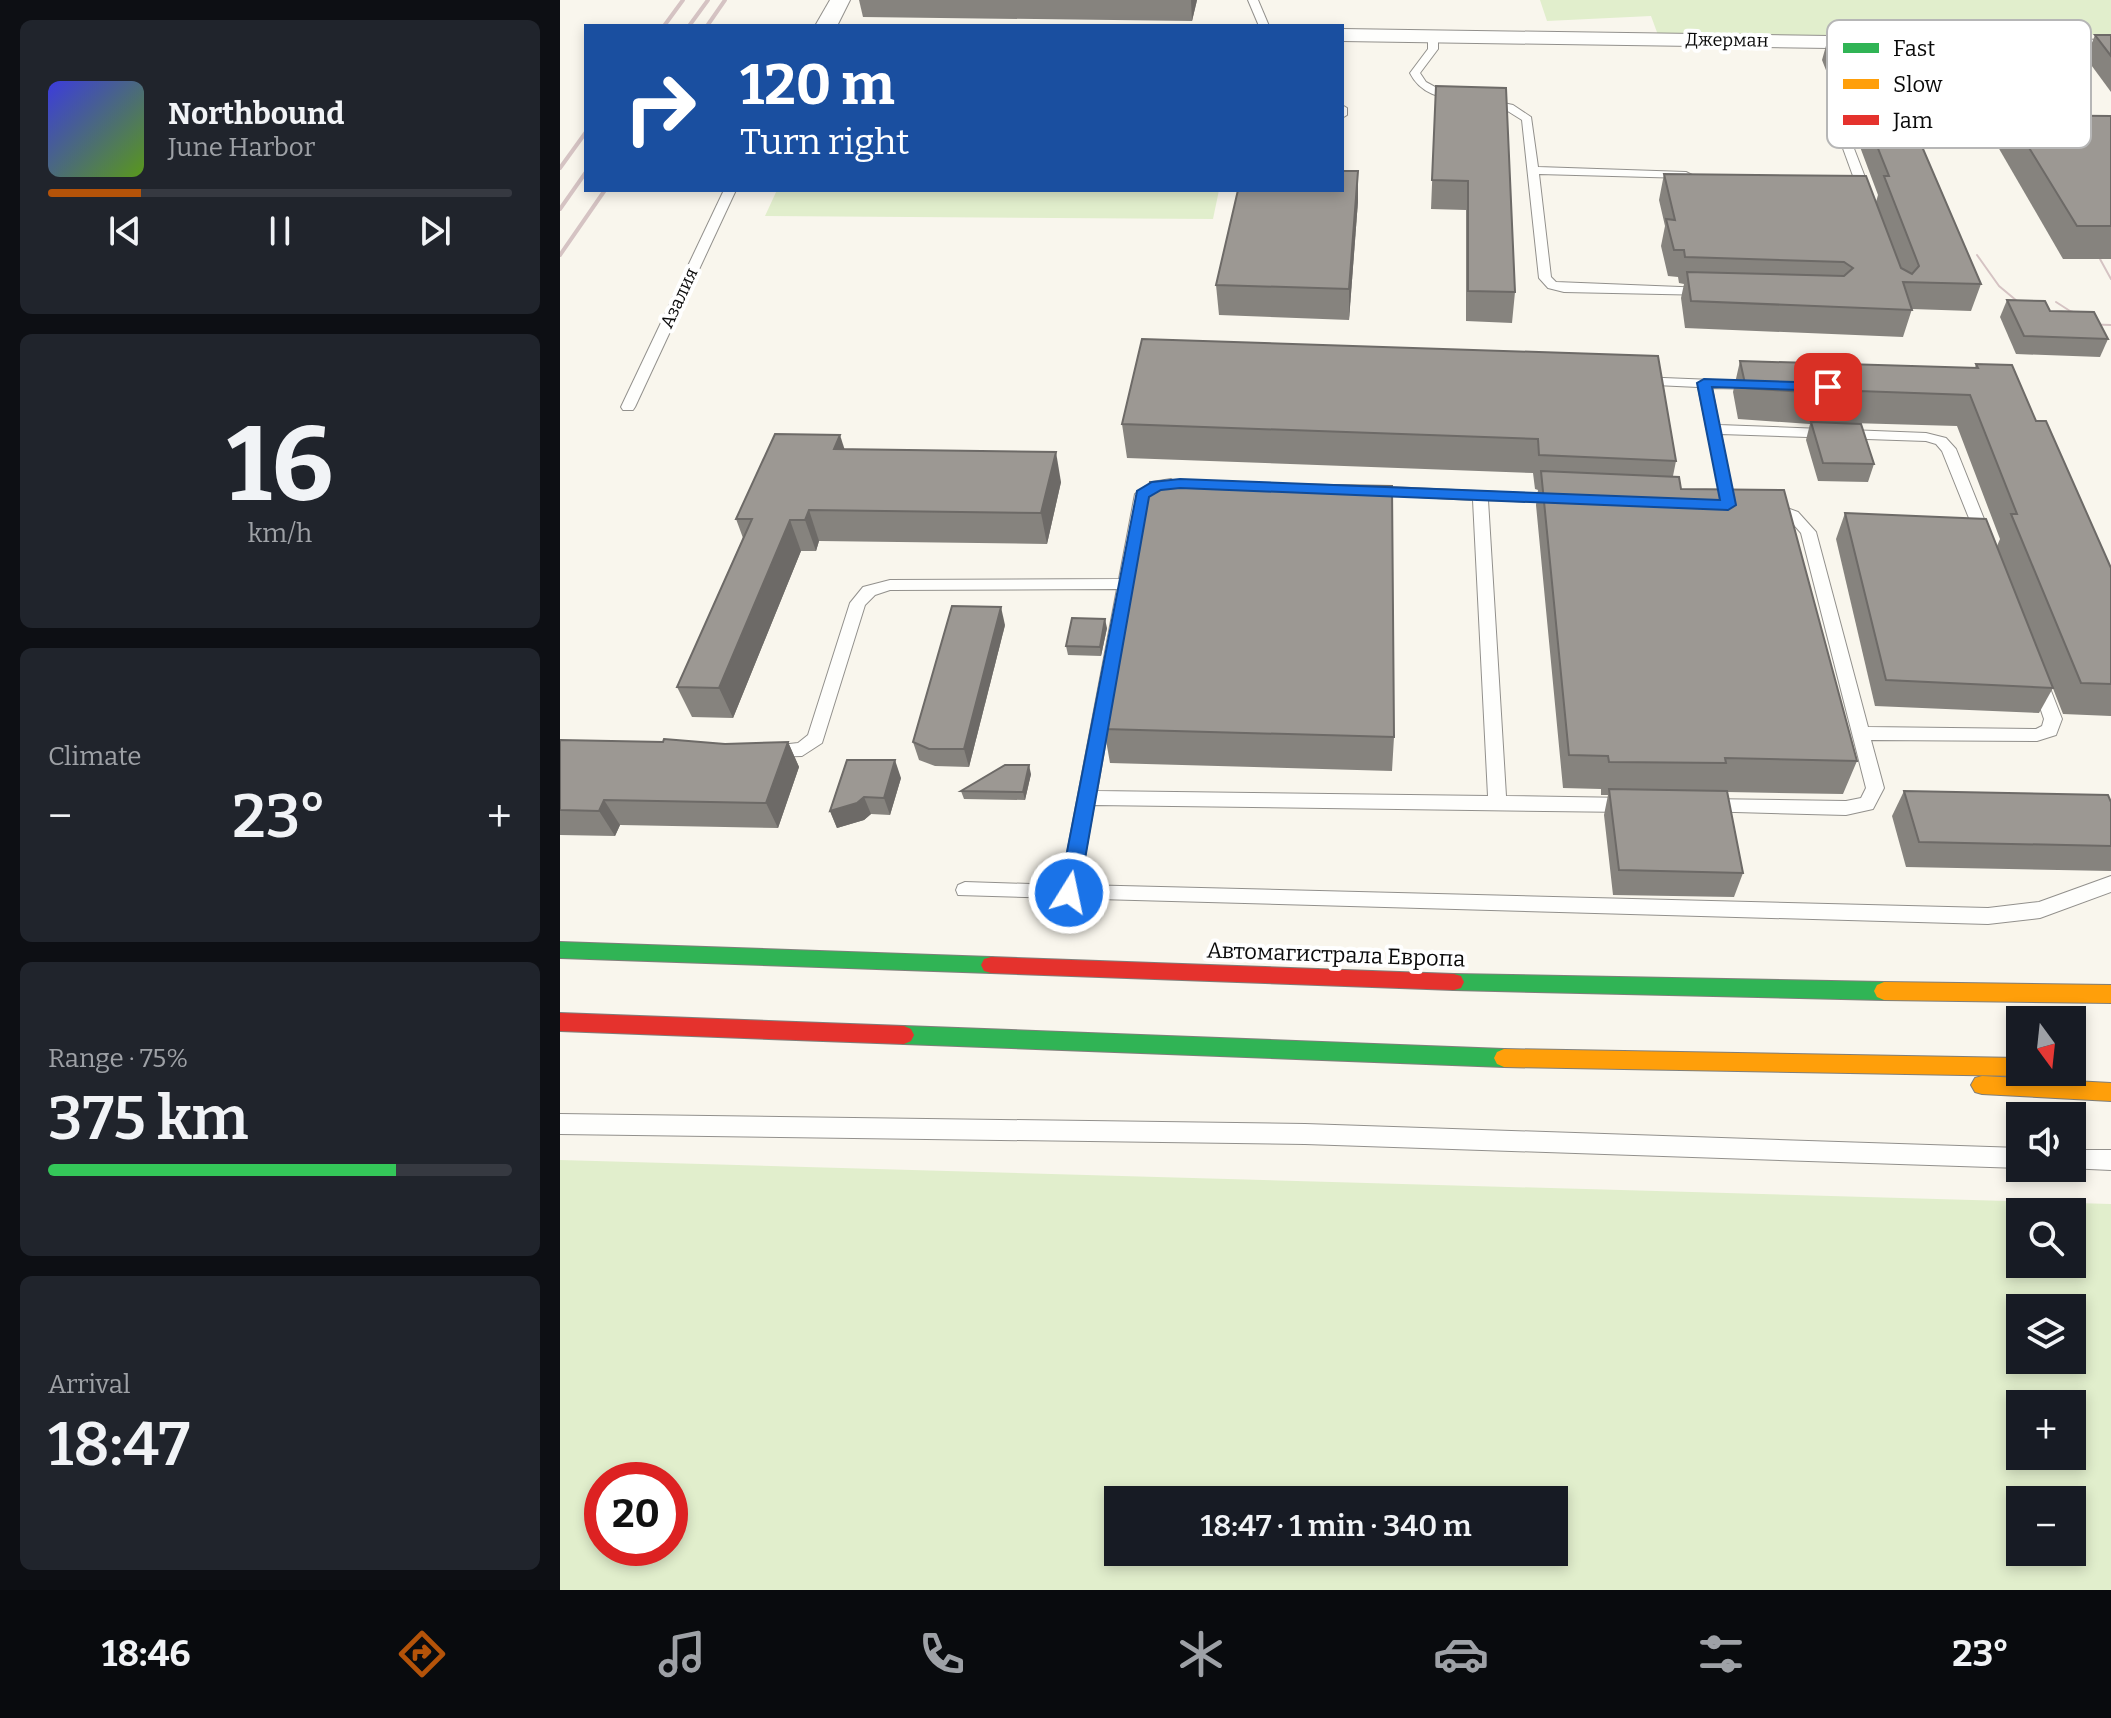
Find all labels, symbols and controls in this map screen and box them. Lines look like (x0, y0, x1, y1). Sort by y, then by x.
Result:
legend (1827, 20, 2091, 148)
street label: Джерман (1685, 28, 1769, 52)
text: Fast (1893, 35, 1935, 62)
text: 120 m (740, 52, 895, 119)
icon: right (608, 56, 712, 160)
text: Slow (1893, 71, 1943, 98)
text: Northbound (168, 96, 344, 132)
text: Jam (1892, 107, 1933, 134)
text: Turn right (740, 120, 909, 164)
text: June Harbor (168, 132, 315, 163)
icon: previous (103, 209, 147, 253)
icon: pause (258, 209, 302, 253)
icon: next (413, 209, 457, 253)
street label: Азалия (656, 264, 703, 332)
pin (1794, 353, 1862, 421)
icon: arrive (1806, 365, 1850, 409)
text: 16 (227, 403, 333, 528)
text: km/h (248, 518, 312, 549)
text: Climate (48, 741, 142, 772)
text: 23° (232, 781, 327, 853)
text: − (48, 790, 72, 843)
text: + (487, 790, 512, 843)
position arrow (1027, 851, 1111, 935)
street label: Автомагистрала Европа (1206, 936, 1466, 973)
north arrow (2006, 1006, 2086, 1086)
map controls (2006, 1006, 2086, 1566)
text: Range · 75% (48, 1043, 188, 1074)
text: 375 km (48, 1083, 248, 1155)
button: sound (2006, 1102, 2086, 1182)
button: search (2006, 1198, 2086, 1278)
button: layers (2006, 1294, 2086, 1374)
text: Arrival (48, 1369, 130, 1400)
button: + (2006, 1390, 2086, 1470)
text: 18:47 (48, 1409, 190, 1481)
speed limit sign: 20 (584, 1462, 688, 1566)
button: − (2006, 1486, 2086, 1566)
text: 18:47 · 1 min · 340 m (1200, 1508, 1472, 1544)
icon: directions (394, 1626, 450, 1682)
icon: music (654, 1626, 710, 1682)
icon: phone (914, 1626, 970, 1682)
icon: climate (1173, 1626, 1229, 1682)
icon: car (1433, 1626, 1489, 1682)
icon: filters (1693, 1626, 1749, 1682)
text: 18:46 (102, 1632, 191, 1676)
text: 23° (1952, 1632, 2009, 1676)

